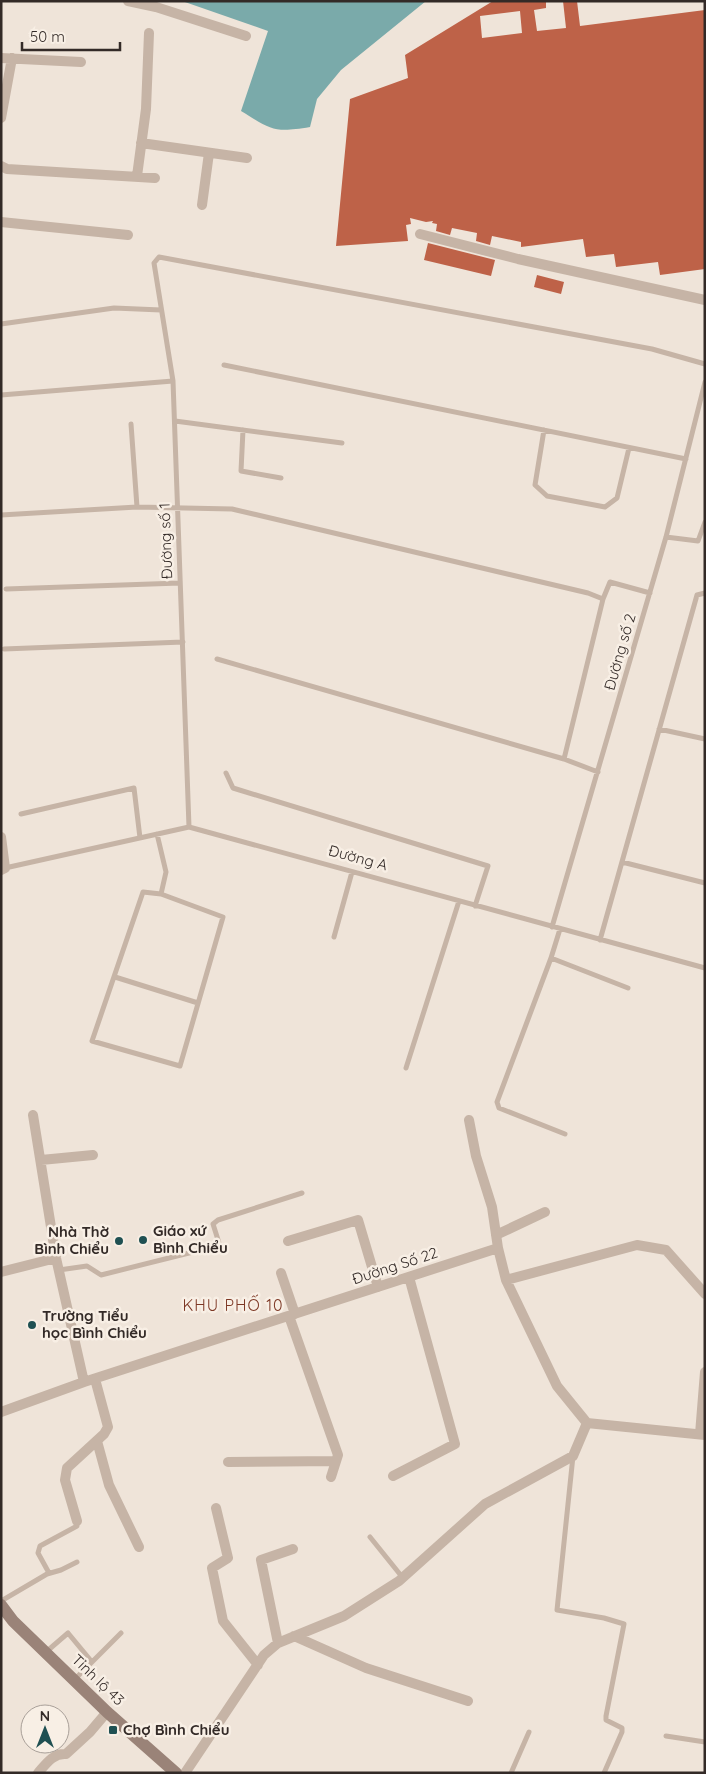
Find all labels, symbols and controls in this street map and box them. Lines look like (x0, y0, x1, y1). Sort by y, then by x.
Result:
scale bar (22, 20, 120, 52)
text: 50 m (30, 27, 65, 46)
street label: Đường số 1 (155, 503, 176, 579)
street label: Đường số 2 (599, 611, 640, 692)
street label: Đường A (327, 841, 390, 875)
place label: Giáo xứ Bình Chiểu (153, 1221, 228, 1257)
place label: Nhà Thờ Bình Chiểu (34, 1222, 109, 1258)
marker: Giáo xứ Bình Chiểu (137, 1234, 149, 1246)
marker: Nhà Thờ Bình Chiểu (113, 1235, 125, 1247)
street label: Đường Số 22 (350, 1243, 440, 1288)
district label: KHU PHỐ 10 (182, 1294, 284, 1315)
place label: Trường Tiểu học Bình Chiểu (42, 1306, 147, 1342)
marker: Trường Tiểu học Bình Chiểu (26, 1319, 38, 1331)
street label: Tỉnh lộ 43 (68, 1650, 129, 1709)
north arrow (20, 1704, 70, 1754)
text: N (40, 1707, 50, 1725)
place label: Chợ Bình Chiểu (123, 1720, 229, 1739)
marker: Chợ Bình Chiểu (107, 1724, 119, 1736)

